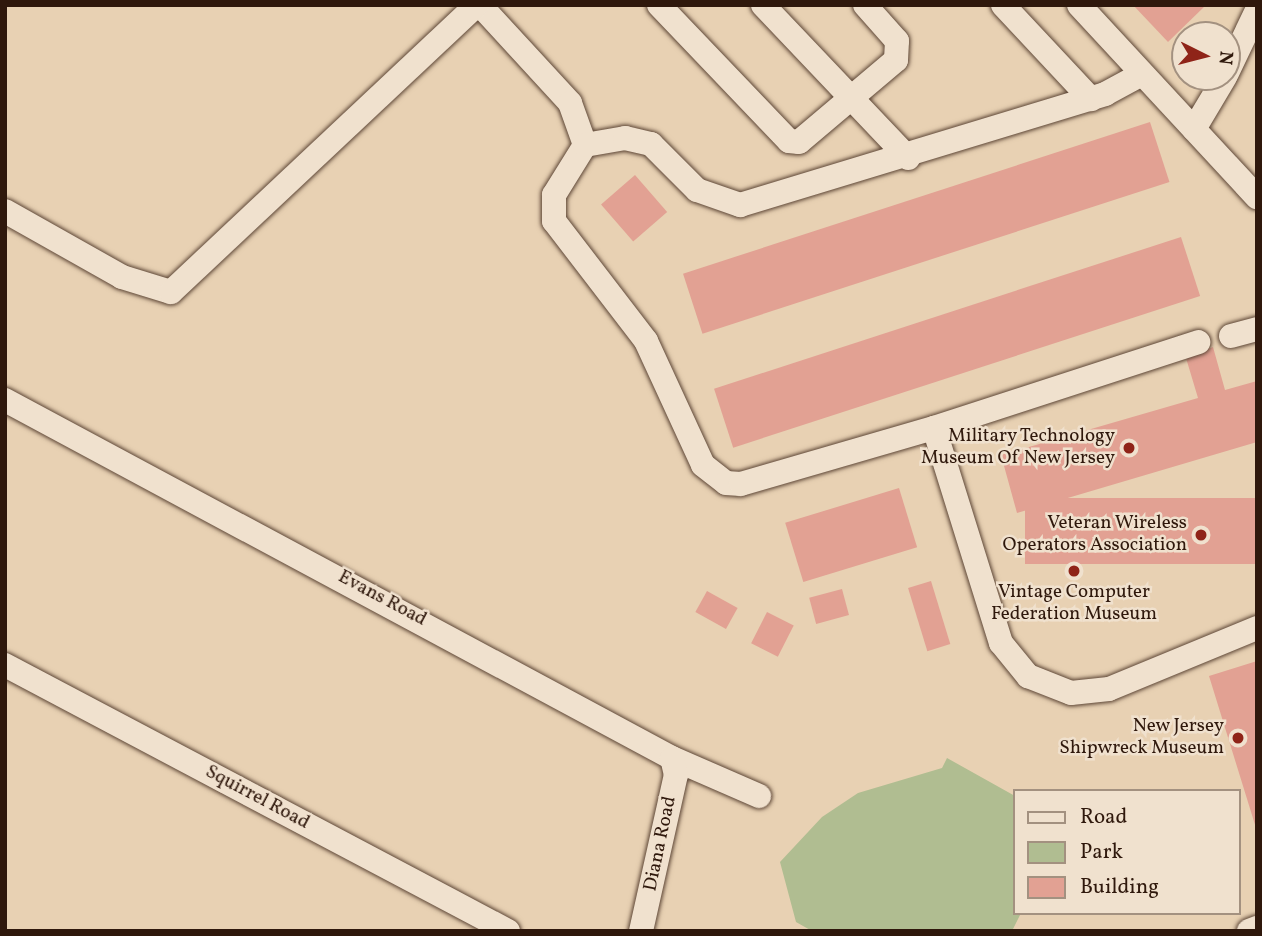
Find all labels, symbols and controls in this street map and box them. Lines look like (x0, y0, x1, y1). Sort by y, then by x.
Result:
north arrow (1171, 21, 1241, 91)
text: N (1211, 50, 1239, 66)
place label: Military Technology Museum Of New Jersey (922, 426, 1115, 470)
marker: Military Technology Museum Of New Jersey (1121, 440, 1137, 456)
place label: Veteran Wireless Operators Association (1003, 513, 1187, 557)
marker: Veteran Wireless Operators Association (1193, 527, 1209, 543)
marker: Vintage Computer Federation Museum (1066, 563, 1082, 579)
street label: Evans Road (334, 566, 430, 632)
place label: Vintage Computer Federation Museum (991, 582, 1157, 626)
place label: New Jersey Shipwreck Museum (1059, 716, 1224, 760)
marker: New Jersey Shipwreck Museum (1230, 730, 1246, 746)
street label: Squirrel Road (201, 761, 313, 835)
legend (1014, 789, 1241, 915)
street label: Diana Road (640, 794, 682, 894)
text: Road (1080, 803, 1127, 832)
text: Park (1080, 838, 1123, 867)
text: Building (1080, 873, 1159, 902)

